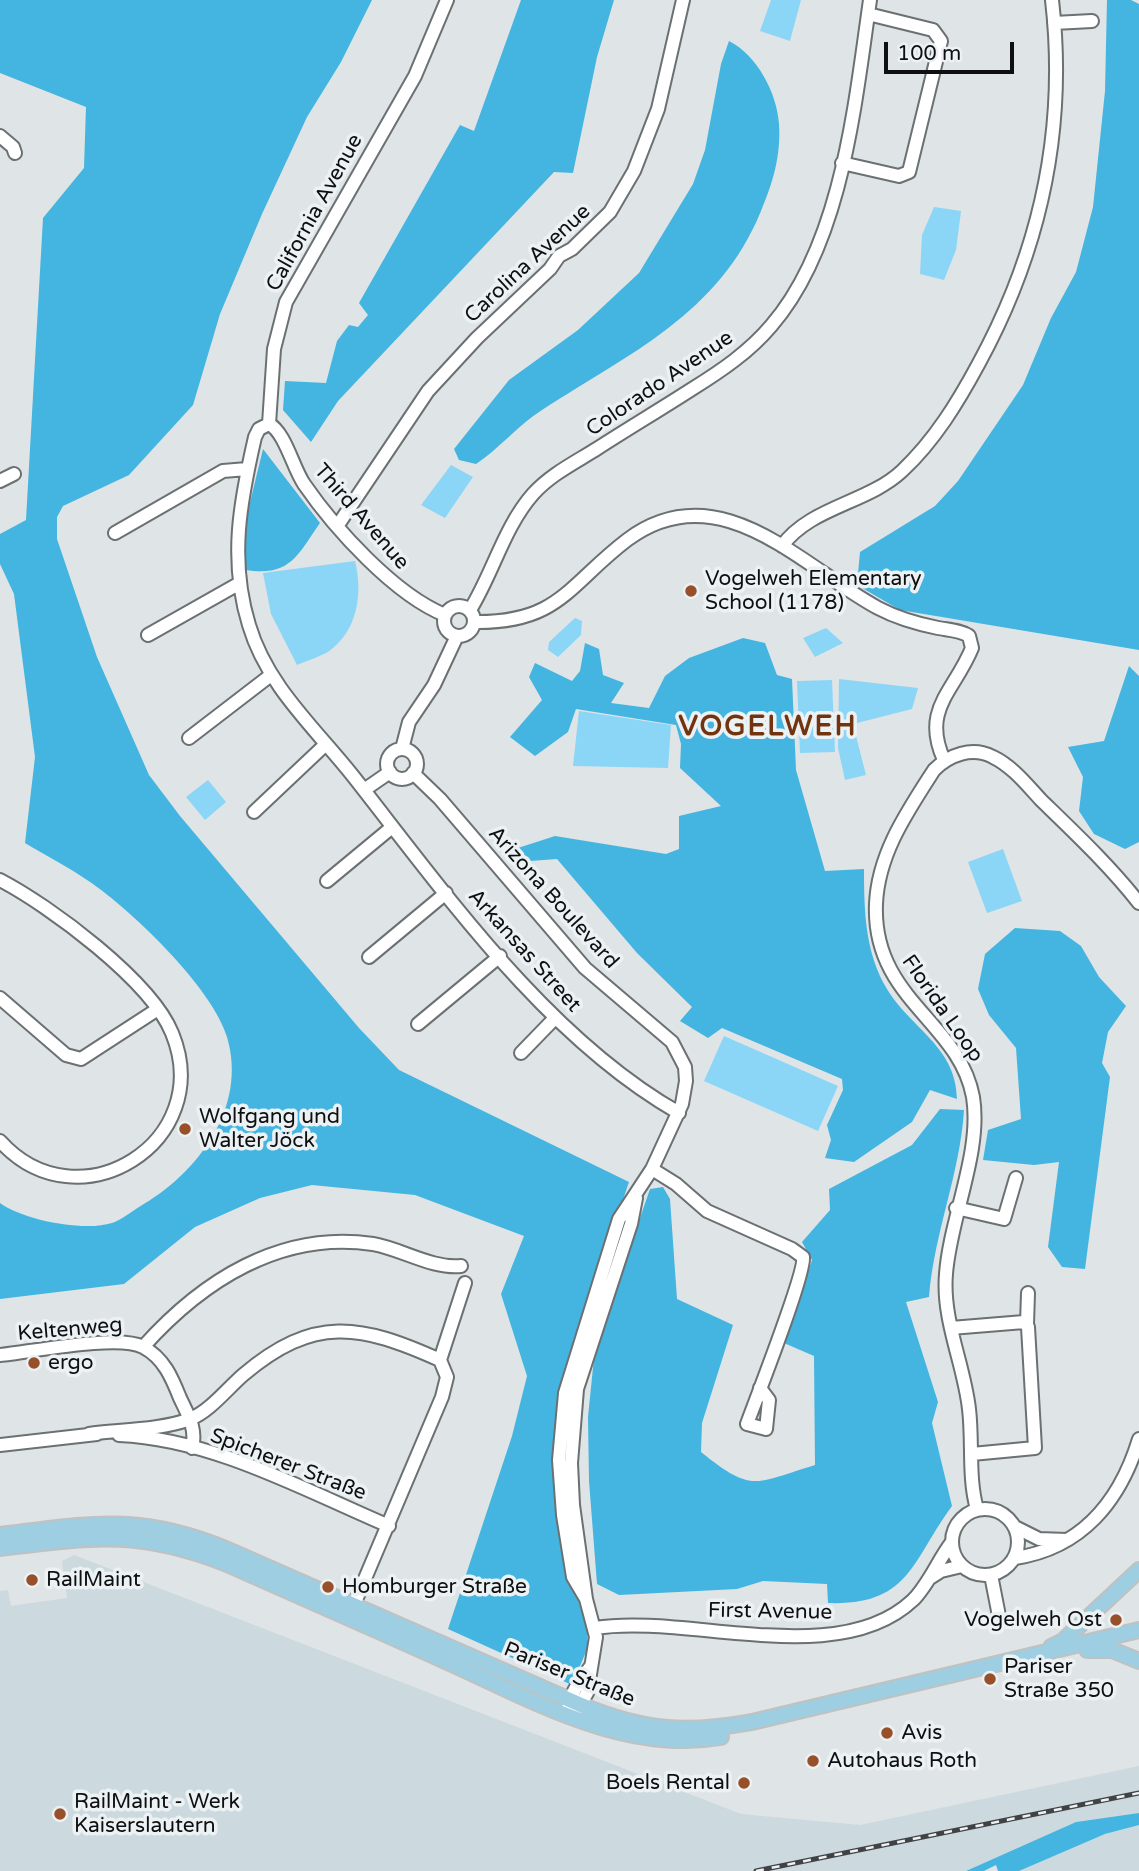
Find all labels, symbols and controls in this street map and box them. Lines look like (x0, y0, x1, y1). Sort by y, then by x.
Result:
scale bar (887, 28, 1016, 72)
text: 100 m (897, 41, 961, 66)
street label: California Avenue (261, 130, 369, 296)
street label: Carolina Avenue (460, 199, 596, 329)
street label: Colorado Avenue (582, 326, 738, 442)
street label: Third Avenue (308, 459, 414, 575)
place label: Vogelweh Elementary School (1178) (705, 566, 922, 616)
marker: Vogelweh Elementary School (1178) (683, 583, 699, 599)
district label: VOGELWEH (679, 711, 857, 745)
street label: Arizona Boulevard (482, 822, 624, 974)
street label: Arkansas Street (462, 884, 586, 1018)
street label: Florida Loop (896, 950, 988, 1068)
place label: Wolfgang und Walter Jöck (199, 1104, 340, 1154)
marker: Wolfgang und Walter Jöck (177, 1121, 193, 1137)
street label: Keltenweg (17, 1313, 123, 1347)
place label: ergo (48, 1350, 94, 1376)
marker: ergo (26, 1355, 42, 1371)
street label: Spicherer Straße (206, 1424, 370, 1506)
place label: RailMaint (46, 1567, 141, 1593)
marker: RailMaint (24, 1572, 40, 1588)
place label: Homburger Straße (342, 1574, 527, 1600)
marker: Homburger Straße (320, 1579, 336, 1595)
street label: First Avenue (708, 1598, 832, 1626)
place label: Vogelweh Ost (964, 1607, 1102, 1633)
marker: Vogelweh Ost (1108, 1612, 1124, 1628)
street label: Pariser Straße (500, 1637, 638, 1713)
place label: Pariser Straße 350 (1004, 1654, 1114, 1704)
marker: Pariser Straße 350 (982, 1671, 998, 1687)
place label: Avis (901, 1720, 942, 1746)
marker: Avis (879, 1725, 895, 1741)
place label: Autohaus Roth (827, 1748, 977, 1774)
marker: Autohaus Roth (805, 1753, 821, 1769)
place label: Boels Rental (606, 1770, 730, 1796)
marker: Boels Rental (736, 1775, 752, 1791)
place label: RailMaint - Werk Kaiserslautern (74, 1789, 240, 1839)
marker: RailMaint - Werk Kaiserslautern (52, 1806, 68, 1822)

